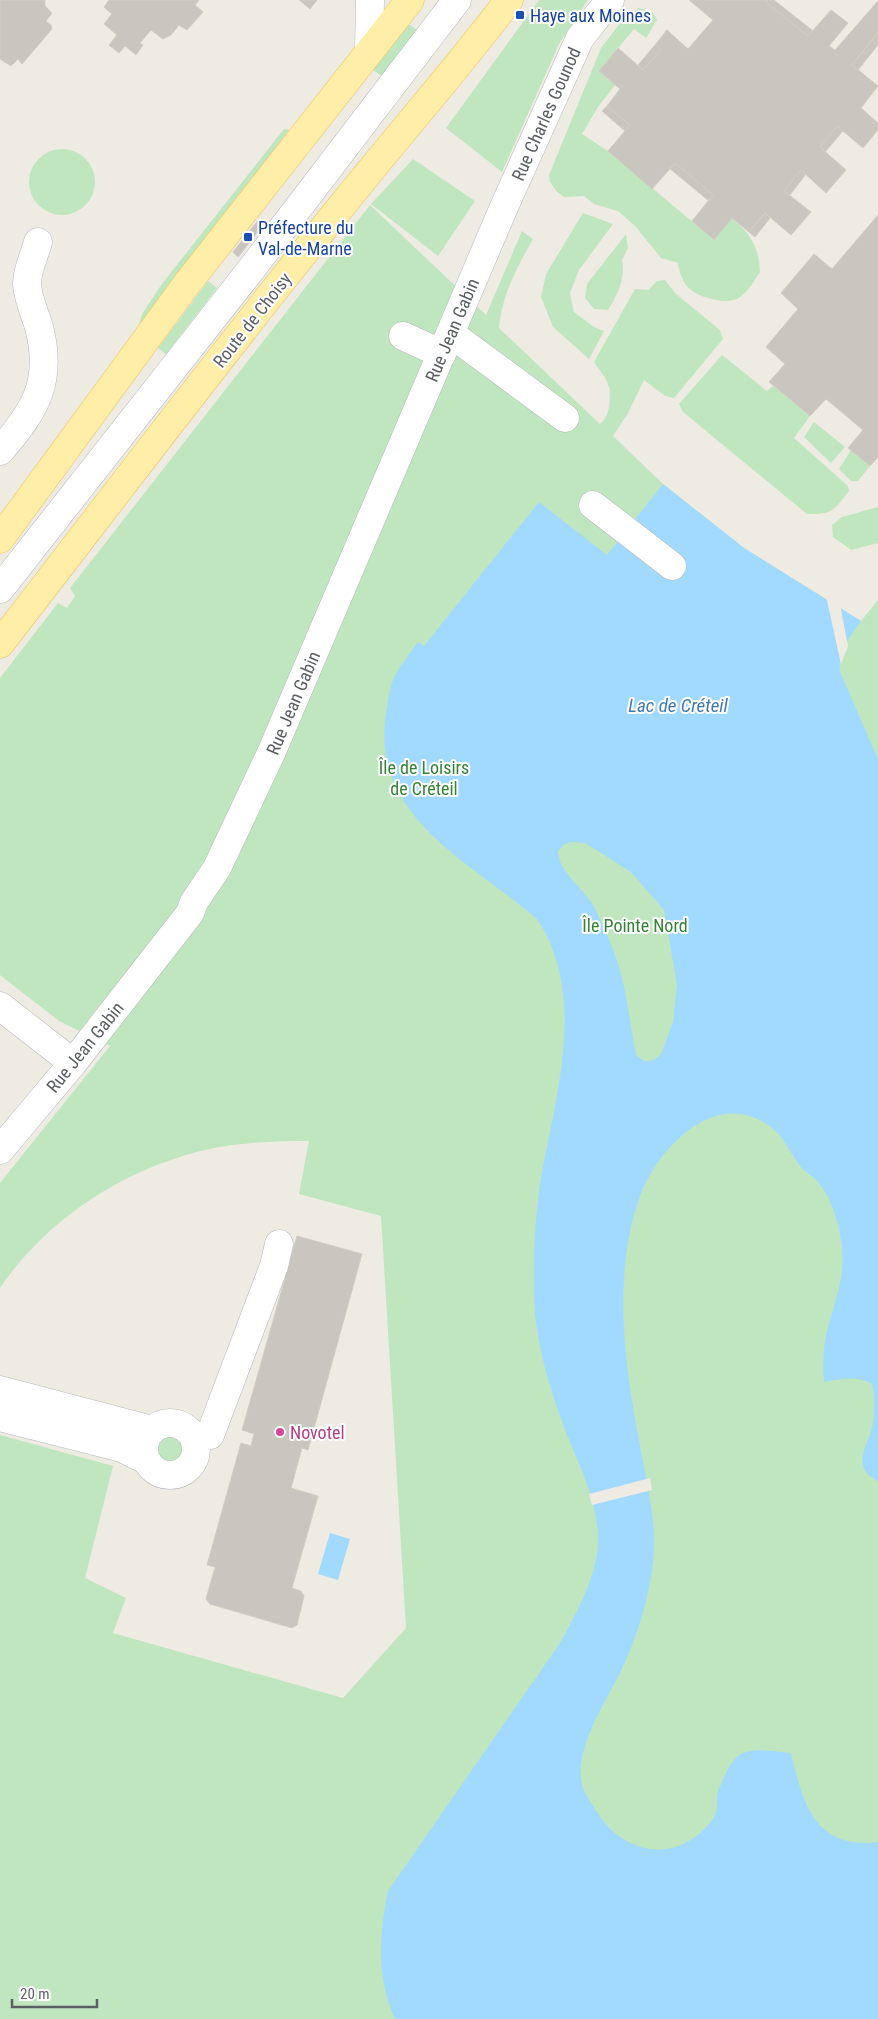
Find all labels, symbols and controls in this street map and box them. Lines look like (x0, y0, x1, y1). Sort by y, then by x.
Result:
place label: Haye aux Moines (530, 5, 651, 26)
marker: Haye aux Moines (514, 9, 526, 21)
street label: Rue Charles Gounod (507, 44, 585, 184)
place label: Préfecture du Val-de-Marne (258, 217, 354, 259)
marker: Préfecture du Val-de-Marne (242, 231, 254, 243)
street label: Route de Choisy (208, 268, 296, 372)
street label: Rue Jean Gabin (421, 275, 483, 385)
street label: Rue Jean Gabin (262, 648, 324, 758)
water label: Lac de Créteil (628, 694, 729, 717)
park label: Île de Loisirs de Créteil (378, 757, 469, 799)
park label: Île Pointe Nord (581, 915, 688, 936)
street label: Rue Jean Gabin (42, 997, 128, 1097)
place label: Novotel (290, 1422, 345, 1443)
marker: Novotel (274, 1426, 286, 1438)
scale bar (12, 1976, 98, 2008)
text: 20 m (20, 1985, 50, 2003)

